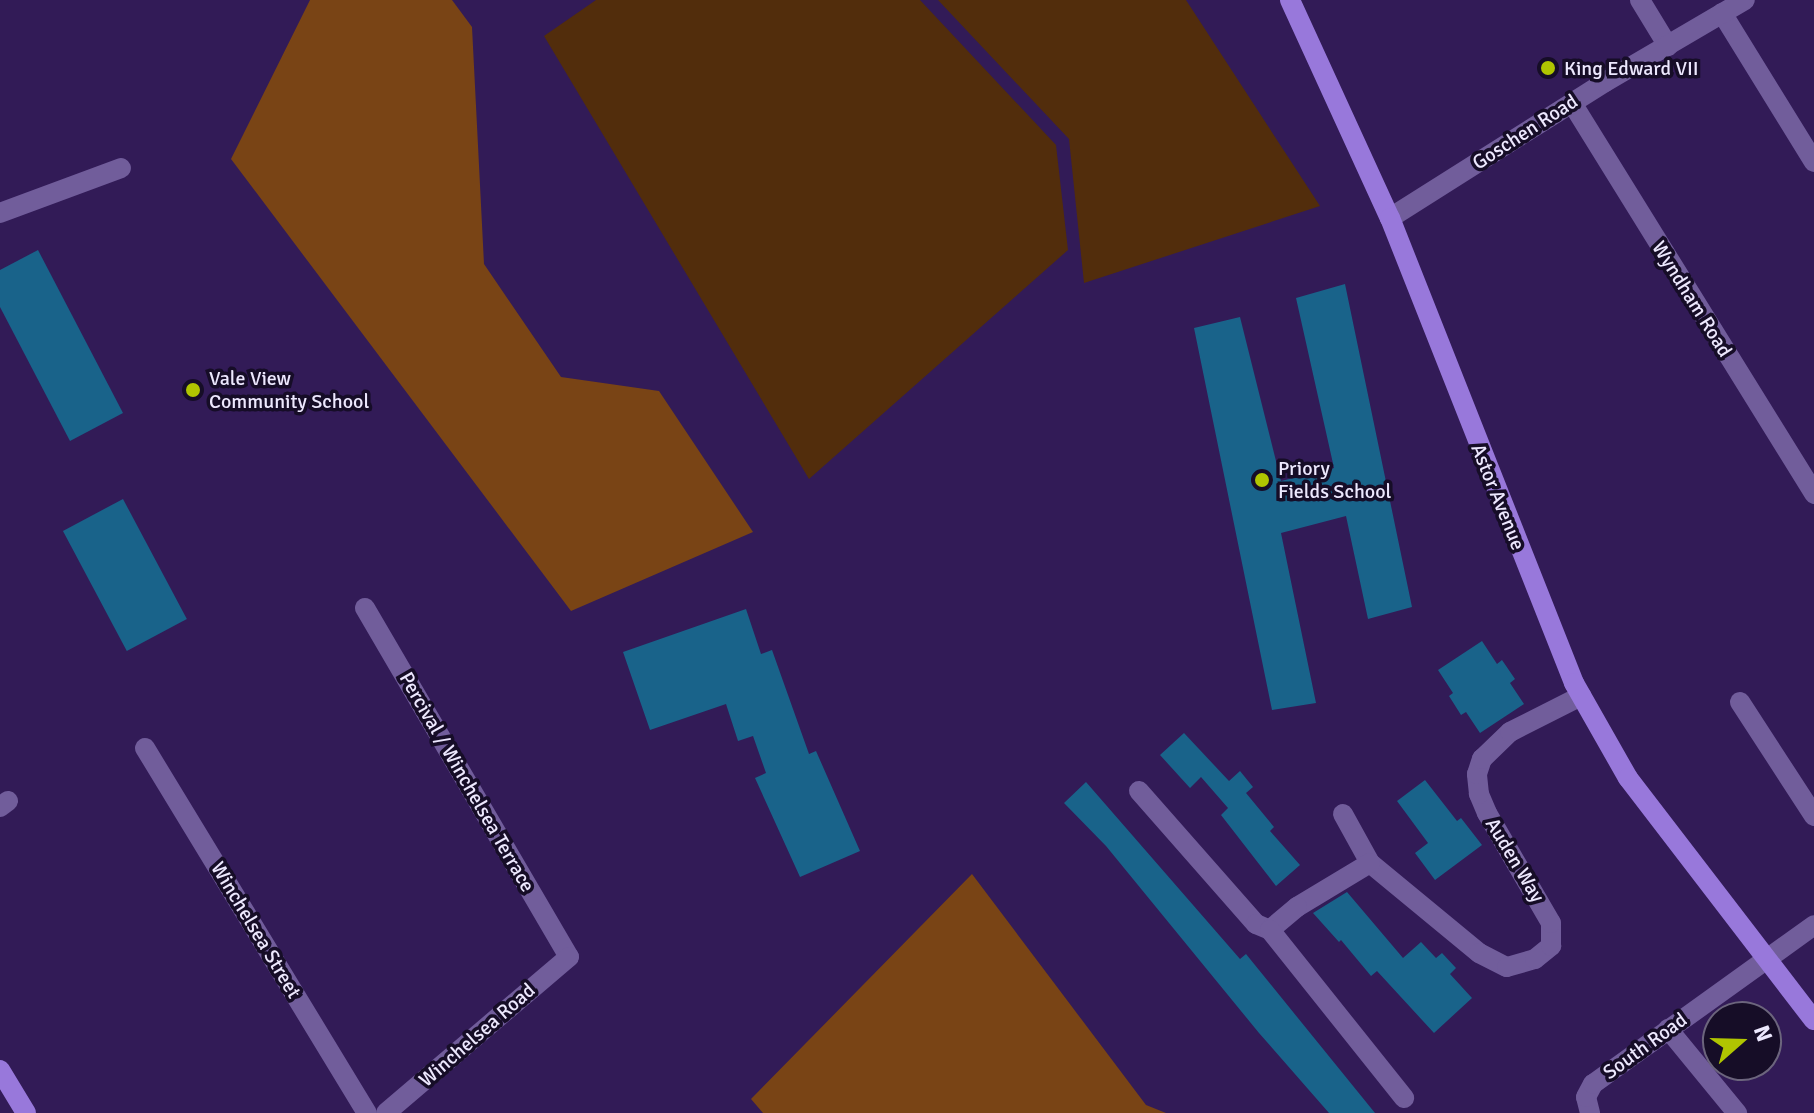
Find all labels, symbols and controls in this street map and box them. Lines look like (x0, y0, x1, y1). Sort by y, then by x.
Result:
place label: King Edward VII (1564, 56, 1699, 80)
marker: King Edward VII (1539, 59, 1557, 77)
street label: Goschen Road (1468, 89, 1582, 175)
street label: Wyndham Road (1647, 237, 1737, 361)
place label: Vale View Community School (209, 366, 369, 413)
marker: Vale View Community School (184, 381, 202, 399)
street label: Astor Avenue (1466, 440, 1530, 554)
place label: Priory Fields School (1278, 456, 1391, 503)
marker: Priory Fields School (1253, 471, 1271, 489)
street label: Percival / Winchelsea Terrace (394, 668, 540, 896)
street label: Auden Way (1480, 813, 1550, 907)
street label: Winchelsea Street (206, 857, 306, 1003)
street label: Winchelsea Road (414, 978, 540, 1092)
north arrow (1702, 1001, 1782, 1081)
street label: South Road (1598, 1008, 1692, 1084)
text: N (1748, 1021, 1778, 1045)

